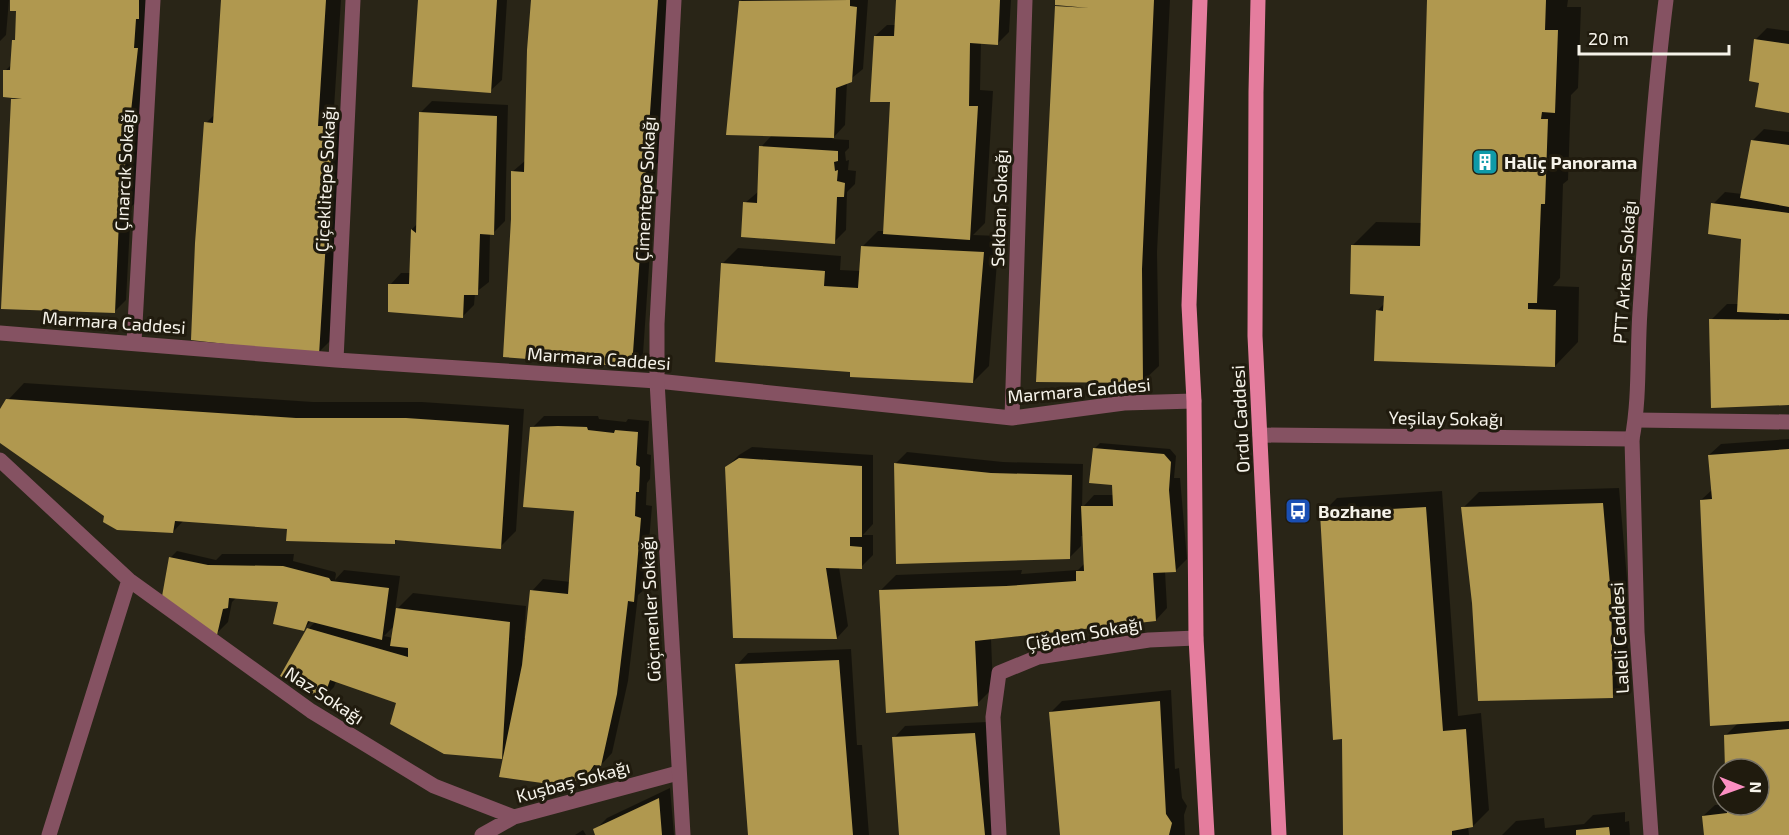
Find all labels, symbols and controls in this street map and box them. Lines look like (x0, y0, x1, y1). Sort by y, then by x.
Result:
scale bar (1579, 18, 1729, 56)
text: 20 m (1588, 27, 1629, 49)
street label: Çiçeklitepe Sokağı (310, 105, 341, 253)
street label: Çınarcık Sokağı (110, 108, 139, 232)
street label: Çimentepe Sokağı (630, 116, 661, 262)
building icon: Haliç Panorama (1470, 147, 1500, 177)
street label: Sekban Sokağı (986, 149, 1012, 267)
place label: Haliç Panorama (1504, 151, 1637, 174)
street label: PTT Arkası Sokağı (1608, 200, 1640, 344)
street label: Marmara Caddesi (42, 306, 186, 338)
street label: Marmara Caddesi (527, 342, 671, 374)
street label: Ordu Caddesi (1226, 365, 1254, 473)
street label: Marmara Caddesi (1006, 373, 1152, 407)
street label: Yeşilay Sokağı (1389, 406, 1503, 431)
bus stop icon: Bozhane (1283, 496, 1313, 526)
place label: Bozhane (1318, 500, 1392, 522)
street label: Göçmenler Sokağı (635, 535, 666, 682)
street label: Laleli Caddesi (1605, 581, 1633, 695)
street label: Çiğdem Sokağı (1024, 612, 1144, 655)
street label: Naz Sokağı (281, 661, 369, 729)
street label: Kuşbaş Sokağı (514, 755, 633, 808)
north arrow (1711, 757, 1771, 817)
text: N (1747, 781, 1766, 793)

